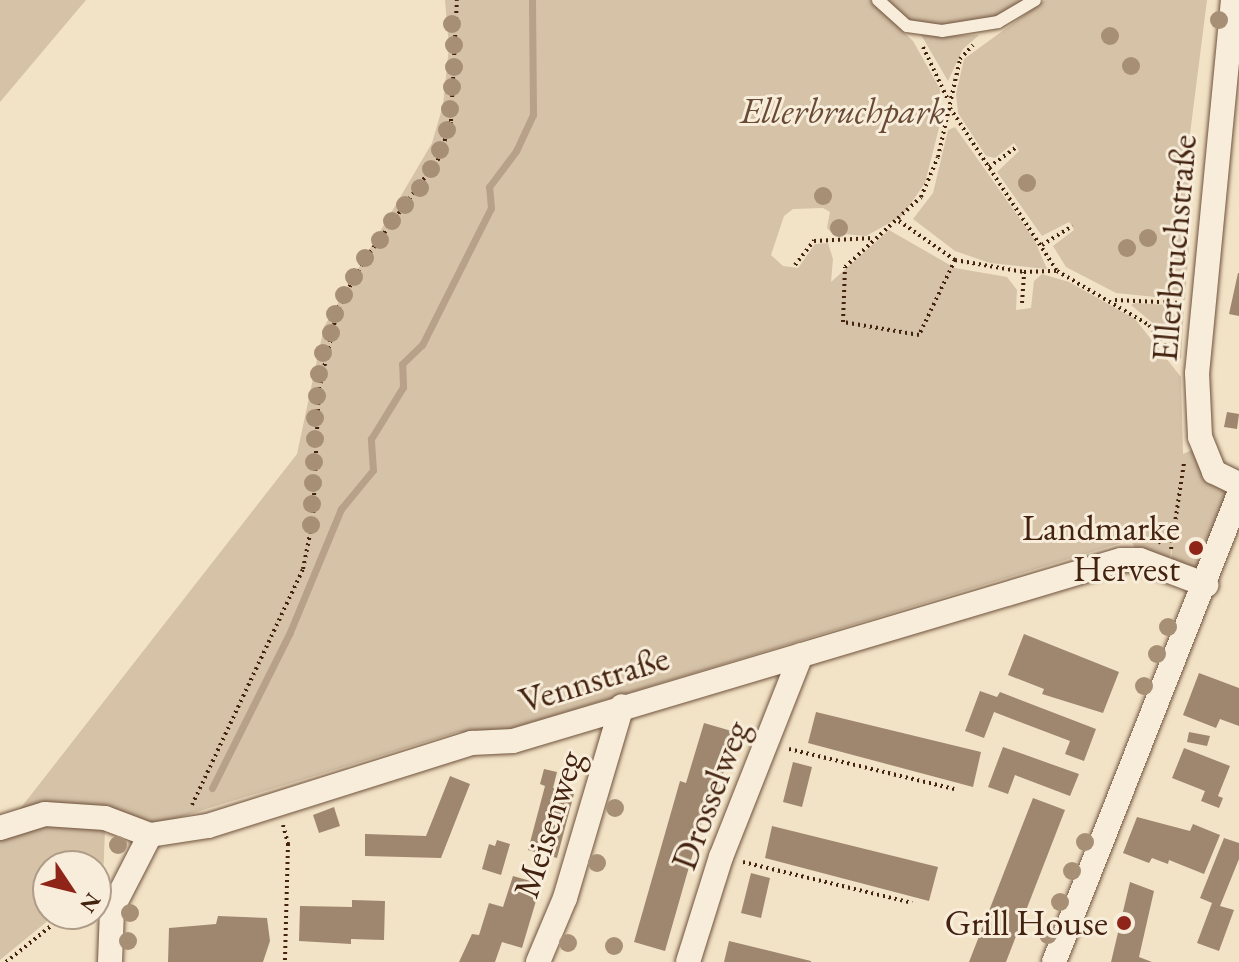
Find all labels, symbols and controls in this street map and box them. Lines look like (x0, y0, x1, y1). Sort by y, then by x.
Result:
park label: Ellerbruchpark (740, 89, 946, 133)
street label: Ellerbruchstraße (1143, 133, 1205, 363)
place label: Landmarke Hervest (1022, 505, 1180, 590)
marker: Landmarke Hervest (1187, 539, 1205, 557)
street label: Vennstraße (514, 636, 674, 722)
street label: Drosselweg (662, 714, 758, 876)
street label: Meisenweg (504, 745, 592, 903)
north arrow (32, 850, 112, 930)
text: N (73, 887, 107, 919)
place label: Grill House (945, 901, 1108, 945)
marker: Grill House (1115, 914, 1133, 932)

